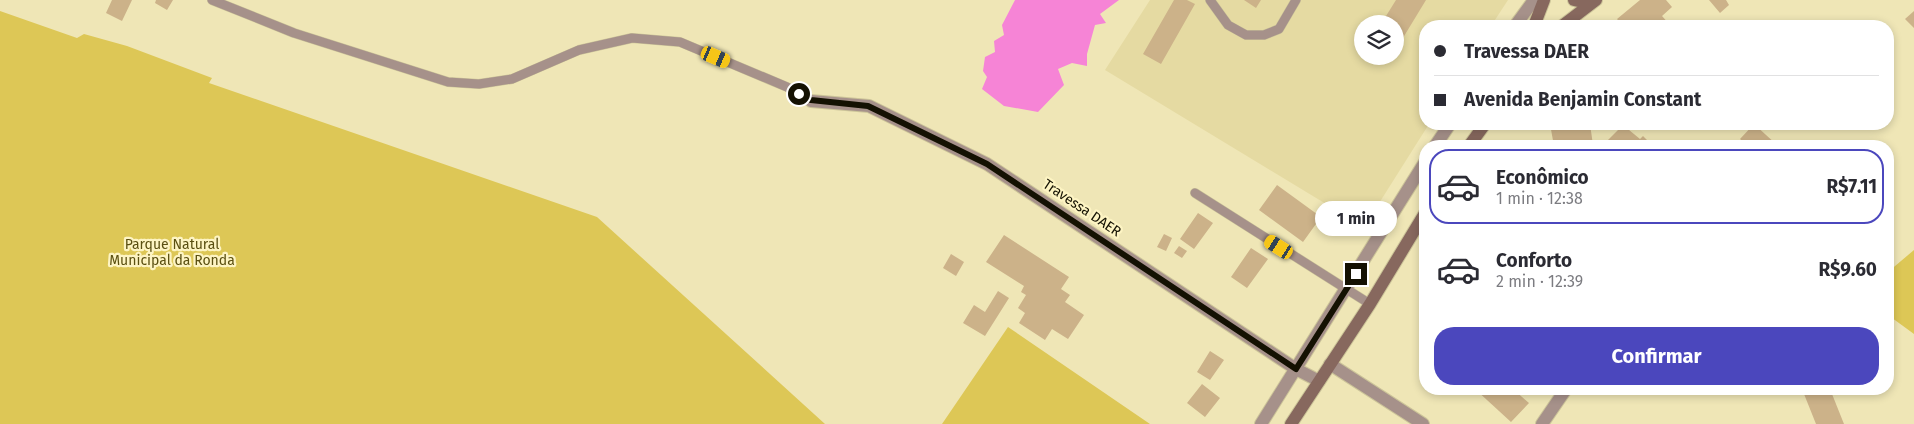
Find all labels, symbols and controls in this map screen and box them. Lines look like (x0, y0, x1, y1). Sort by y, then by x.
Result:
map controls (1354, 15, 1404, 65)
button: layers (1354, 15, 1404, 65)
text: Travessa DAER (1464, 40, 1589, 63)
car (699, 44, 732, 70)
route start (788, 83, 810, 105)
text: Avenida Benjamin Constant (1464, 88, 1701, 111)
icon: car (1436, 164, 1481, 209)
text: Econômico (1496, 166, 1589, 189)
text: R$7.11 (1827, 175, 1877, 198)
street label: Travessa DAER (1040, 176, 1125, 241)
text: 1 min · 12:38 (1496, 189, 1583, 208)
callout: 1 min (1315, 202, 1397, 236)
text: 1 min (1337, 209, 1375, 228)
car (1262, 233, 1295, 261)
park label: Parque Natural Municipal da Ronda (109, 236, 235, 269)
icon: car (1436, 247, 1481, 292)
text: Conforto (1496, 249, 1572, 272)
text: R$9.60 (1818, 258, 1877, 281)
route end (1345, 263, 1367, 285)
text: 2 min · 12:39 (1496, 272, 1583, 291)
button: Confirmar (1434, 327, 1879, 385)

